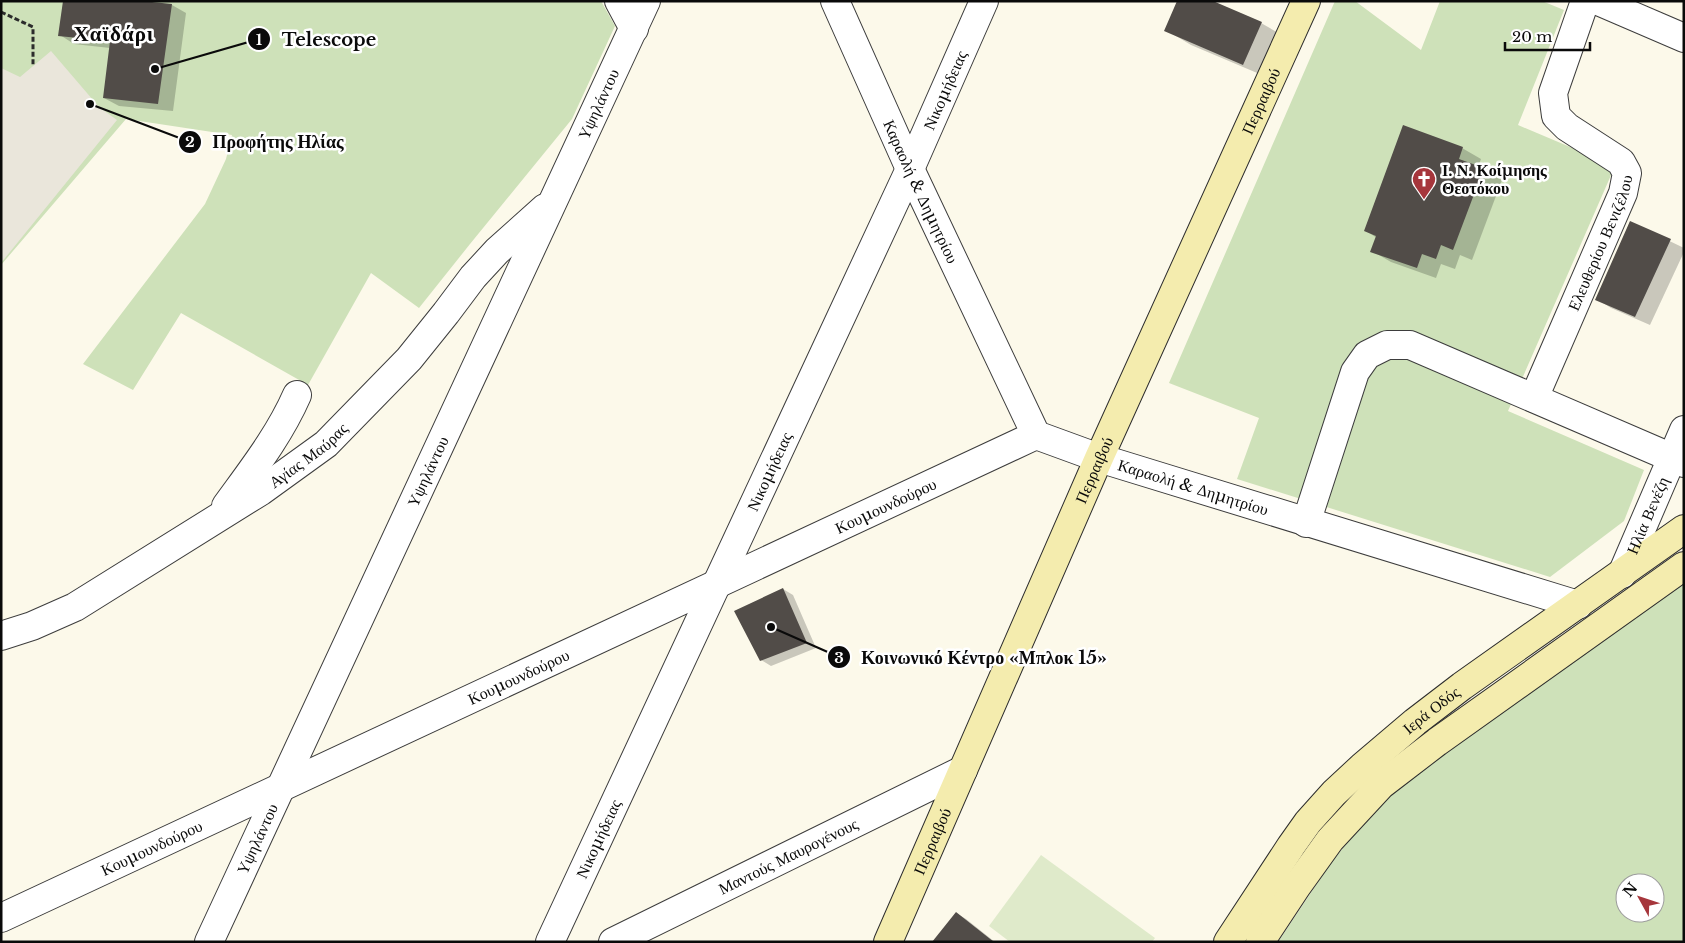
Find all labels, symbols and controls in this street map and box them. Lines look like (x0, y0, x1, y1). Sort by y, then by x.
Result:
scale bar (1505, 20, 1590, 52)
district label: Χαϊδάρι (74, 21, 154, 47)
callout: Telescope (247, 23, 386, 56)
text: 20 m (1512, 27, 1552, 46)
text: Telescope (282, 29, 376, 51)
text: 1 (256, 30, 263, 49)
street label: Νικομήδειας (919, 47, 971, 133)
street label: Περραιβού (1237, 64, 1285, 137)
street label: Υψηλάντου (573, 65, 623, 143)
street label: Καραολή & Δημητρίου (879, 116, 963, 267)
callout: Προφήτης Ηλίας (177, 126, 353, 159)
text: Προφήτης Ηλίας (212, 131, 344, 153)
text: 2 (185, 132, 195, 151)
place label: Ι. Ν. Κοίμησης Θεοτόκου (1442, 160, 1547, 198)
church icon: Ι. Ν. Κοίμησης Θεοτόκου (1411, 166, 1437, 200)
street label: Ελευθερίου Βενιζέλου (1563, 173, 1636, 314)
street label: Αγίας Μαύρας (265, 418, 352, 492)
street label: Νικομήδειας (742, 428, 796, 514)
street label: Υψηλάντου (403, 433, 453, 510)
street label: Περραιβού (1070, 433, 1117, 506)
street label: Καραολή & Δημητρίου (1116, 454, 1271, 519)
street label: Κουμουνδούρου (832, 473, 940, 538)
street label: Ηλία Βενέζη (1622, 473, 1673, 557)
callout: Κοινωνικό Κέντρο «Μπλοκ 15» (827, 641, 1117, 674)
street label: Κουμουνδούρου (465, 644, 572, 709)
text: Κοινωνικό Κέντρο «Μπλοκ 15» (861, 647, 1107, 669)
text: 3 (834, 648, 844, 667)
street label: Ιερά Οδός (1398, 681, 1464, 738)
street label: Νικομήδειας (571, 795, 625, 881)
street label: Υψηλάντου (232, 800, 282, 877)
street label: Περραιβού (909, 805, 955, 878)
street label: Μαντούς Μαυρογένους (715, 813, 862, 899)
street label: Κουμουνδούρου (98, 815, 205, 880)
north arrow (1615, 873, 1665, 923)
text: N (1619, 879, 1641, 900)

